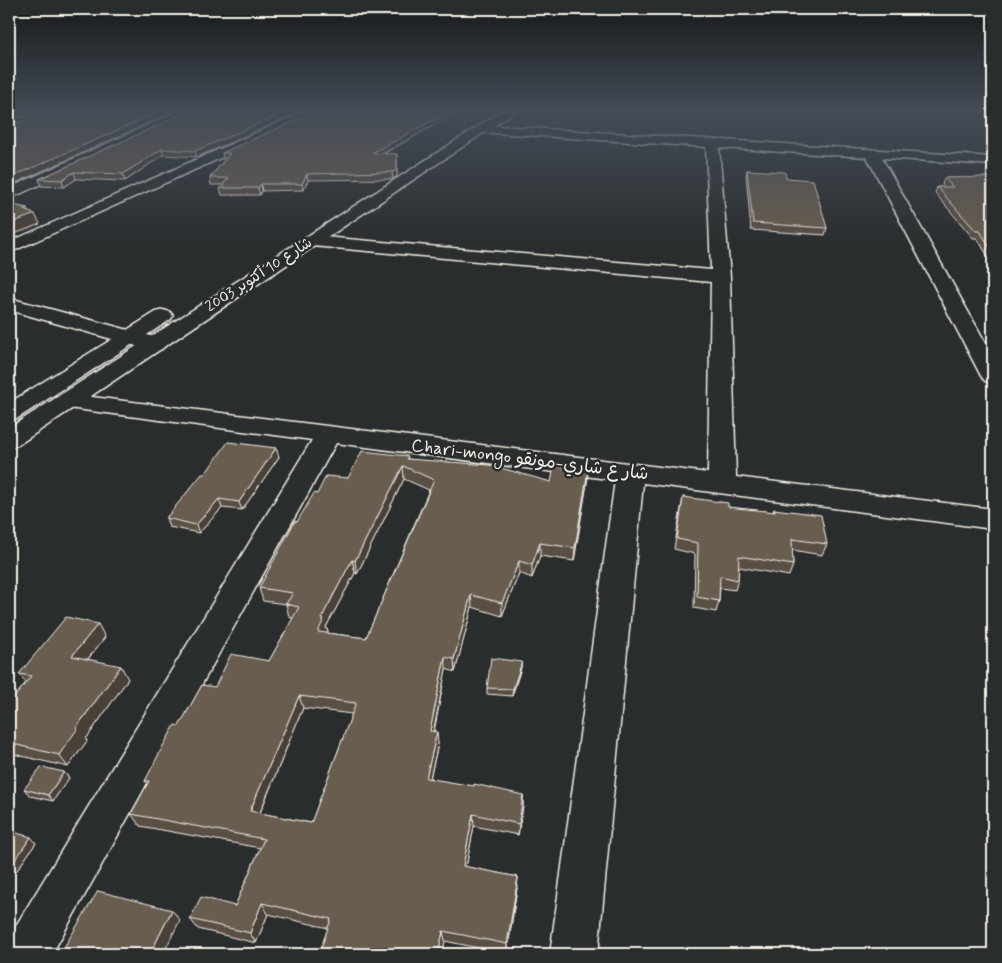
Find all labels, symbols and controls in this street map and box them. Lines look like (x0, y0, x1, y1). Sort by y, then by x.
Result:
street label: شارع 10 أكتوبر 2003 (202, 233, 316, 317)
street label: Chari-mongo شار ع شاري-مونقو (410, 434, 650, 487)

